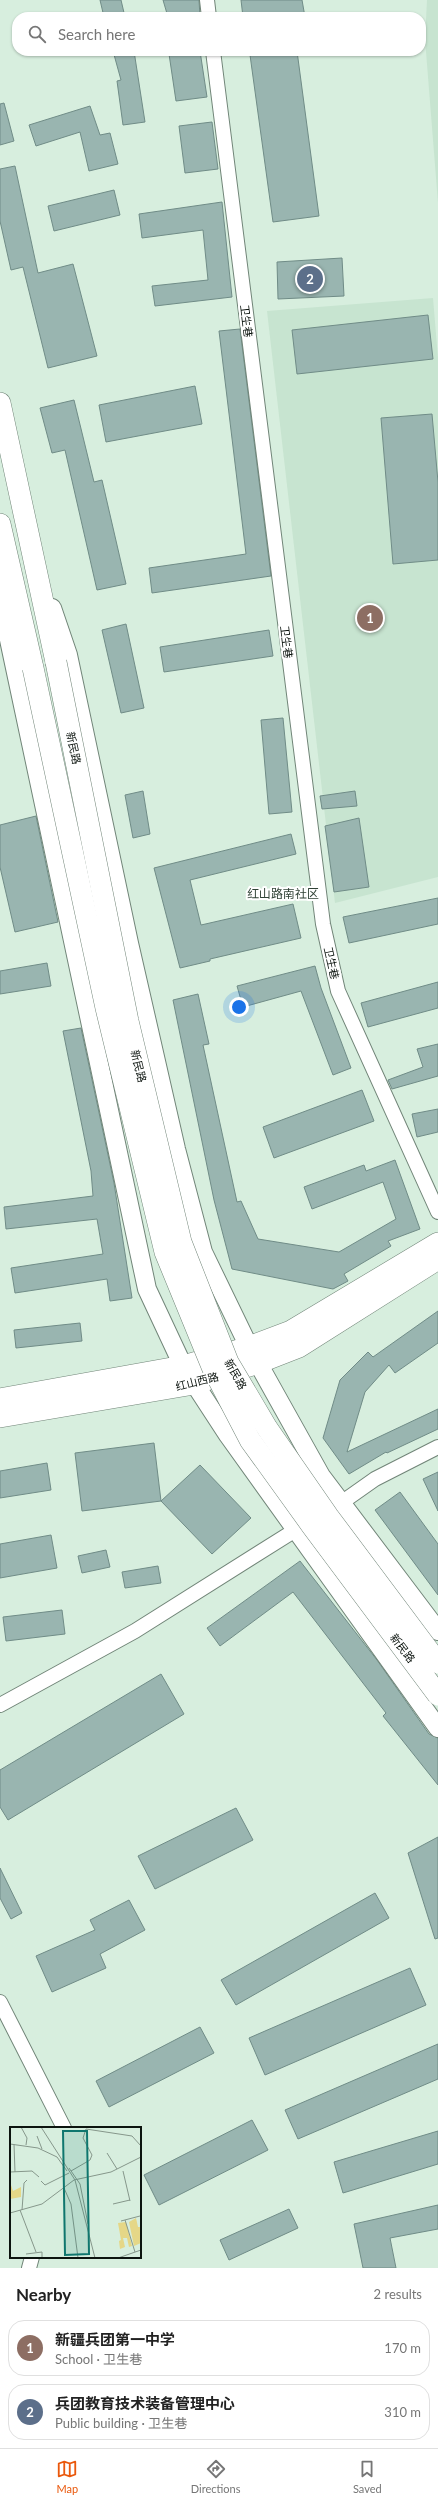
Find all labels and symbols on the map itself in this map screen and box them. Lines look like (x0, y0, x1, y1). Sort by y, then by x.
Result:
pin: 2 (297, 264, 323, 294)
street label: 卫生巷 (239, 304, 255, 338)
pin: 1 (357, 603, 383, 633)
street label: 卫生巷 (279, 625, 295, 659)
street label: 新民路 (64, 731, 84, 765)
district label: 红山路南社区 (247, 886, 319, 901)
street label: 卫生巷 (322, 945, 342, 981)
your location (229, 997, 249, 1017)
street label: 新民路 (129, 1048, 149, 1084)
street label: 新民路 (222, 1356, 250, 1392)
street label: 红山西路 (174, 1369, 220, 1393)
street label: 新民路 (388, 1631, 418, 1665)
inset map (10, 2127, 141, 2258)

